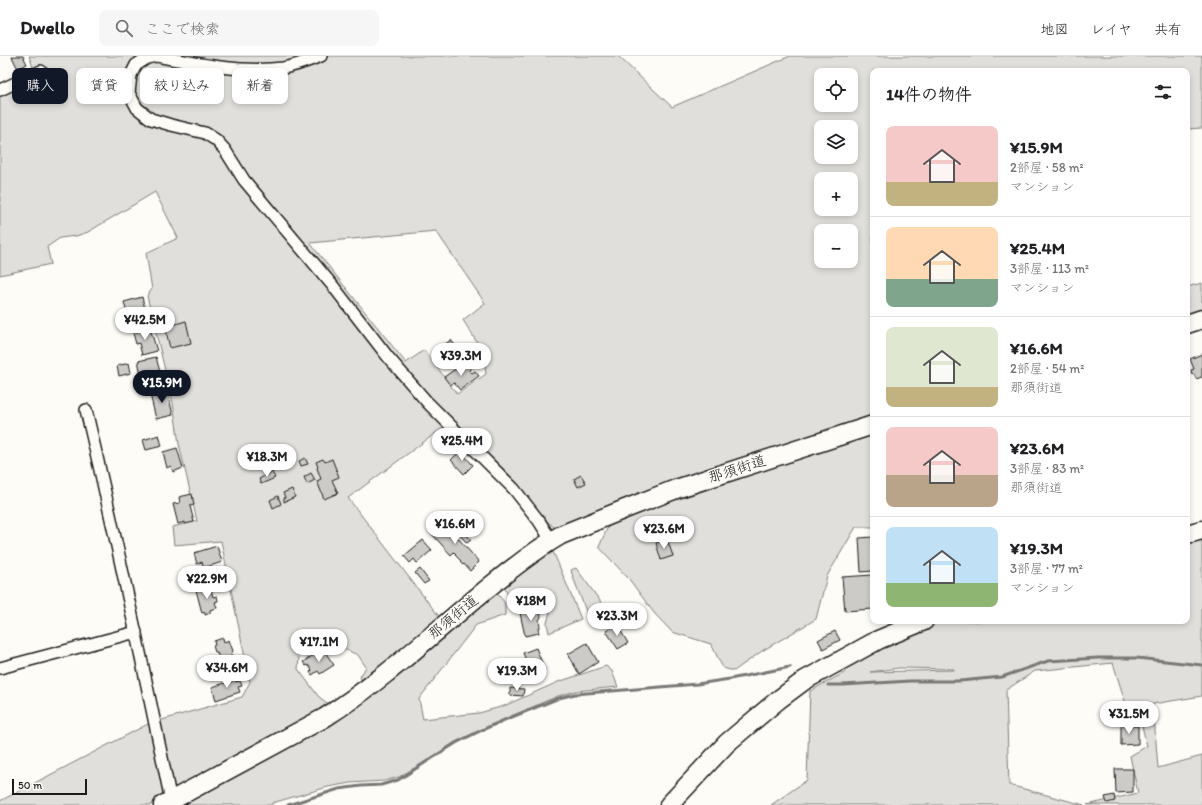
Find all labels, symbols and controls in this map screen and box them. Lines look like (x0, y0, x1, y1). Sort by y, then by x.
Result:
search box (99, 10, 379, 46)
text: Dwello (20, 16, 75, 39)
icon: search (113, 17, 135, 39)
text: ここで検索 (145, 20, 220, 38)
text: 地図 (1041, 21, 1069, 38)
text: レイヤ (1091, 21, 1132, 38)
text: 共有 (1154, 21, 1182, 38)
chip: 購入 (12, 68, 68, 104)
chip: 賃貸 (76, 68, 132, 104)
chip: 絞り込み (140, 68, 224, 104)
chip: 新着 (232, 68, 288, 104)
map controls (814, 68, 858, 268)
button: locate (814, 68, 858, 112)
icon: filters (1152, 81, 1174, 103)
text: 14件の物件 (886, 84, 972, 104)
button: layers (814, 120, 858, 164)
text: ¥15.9M (1010, 137, 1063, 157)
icon: home (918, 142, 966, 190)
text: 2部屋 · 58 m² (1010, 160, 1084, 175)
button: + (814, 172, 858, 216)
text: マンション (1010, 179, 1074, 194)
button: − (814, 224, 858, 268)
text: ¥25.4M (1010, 238, 1065, 258)
icon: home (918, 243, 966, 291)
text: 3部屋 · 113 m² (1010, 261, 1089, 276)
text: マンション (1010, 280, 1074, 295)
pin: ¥42.5M (112, 307, 178, 341)
text: ¥42.5M (124, 312, 166, 327)
text: ¥16.6M (1010, 338, 1063, 358)
pin: ¥39.3M (428, 343, 494, 377)
icon: home (918, 343, 966, 391)
text: ¥39.3M (440, 348, 482, 363)
text: 2部屋 · 54 m² (1010, 361, 1084, 376)
pin: ¥15.9M (129, 370, 195, 404)
text: ¥15.9M (142, 375, 182, 390)
text: 那須街道 (1010, 380, 1062, 395)
pin: ¥25.4M (429, 428, 495, 462)
text: ¥25.4M (441, 433, 483, 448)
text: ¥23.6M (1010, 438, 1064, 458)
icon: home (918, 443, 966, 491)
pin: ¥18.3M (234, 444, 300, 478)
text: ¥18.3M (247, 449, 287, 464)
street label: 那須街道 (706, 451, 768, 487)
text: 3部屋 · 83 m² (1010, 461, 1084, 476)
text: 那須街道 (1010, 480, 1062, 495)
pin: ¥16.6M (422, 511, 488, 545)
text: ¥16.6M (435, 516, 475, 531)
pin: ¥23.6M (631, 516, 697, 550)
text: ¥23.6M (643, 521, 685, 536)
text: ¥19.3M (1010, 538, 1063, 558)
icon: home (918, 543, 966, 591)
text: 3部屋 · 77 m² (1010, 561, 1083, 576)
pin: ¥22.9M (174, 566, 240, 600)
text: ¥22.9M (186, 571, 228, 586)
text: マンション (1010, 580, 1074, 595)
pin: ¥18M (507, 588, 555, 622)
street label: 那須街道 (424, 591, 482, 643)
text: ¥18M (516, 593, 546, 608)
pin: ¥23.3M (584, 603, 650, 637)
text: ¥23.3M (596, 608, 638, 623)
pin: ¥17.1M (286, 629, 352, 663)
text: ¥17.1M (299, 634, 339, 649)
pin: ¥34.6M (194, 655, 260, 689)
pin: ¥19.3M (484, 658, 550, 692)
text: ¥34.6M (206, 660, 248, 675)
text: ¥19.3M (497, 663, 537, 678)
pin: ¥31.5M (1096, 701, 1162, 735)
text: ¥31.5M (1109, 706, 1149, 721)
scale bar (12, 777, 87, 796)
text: 50 m (18, 779, 42, 792)

